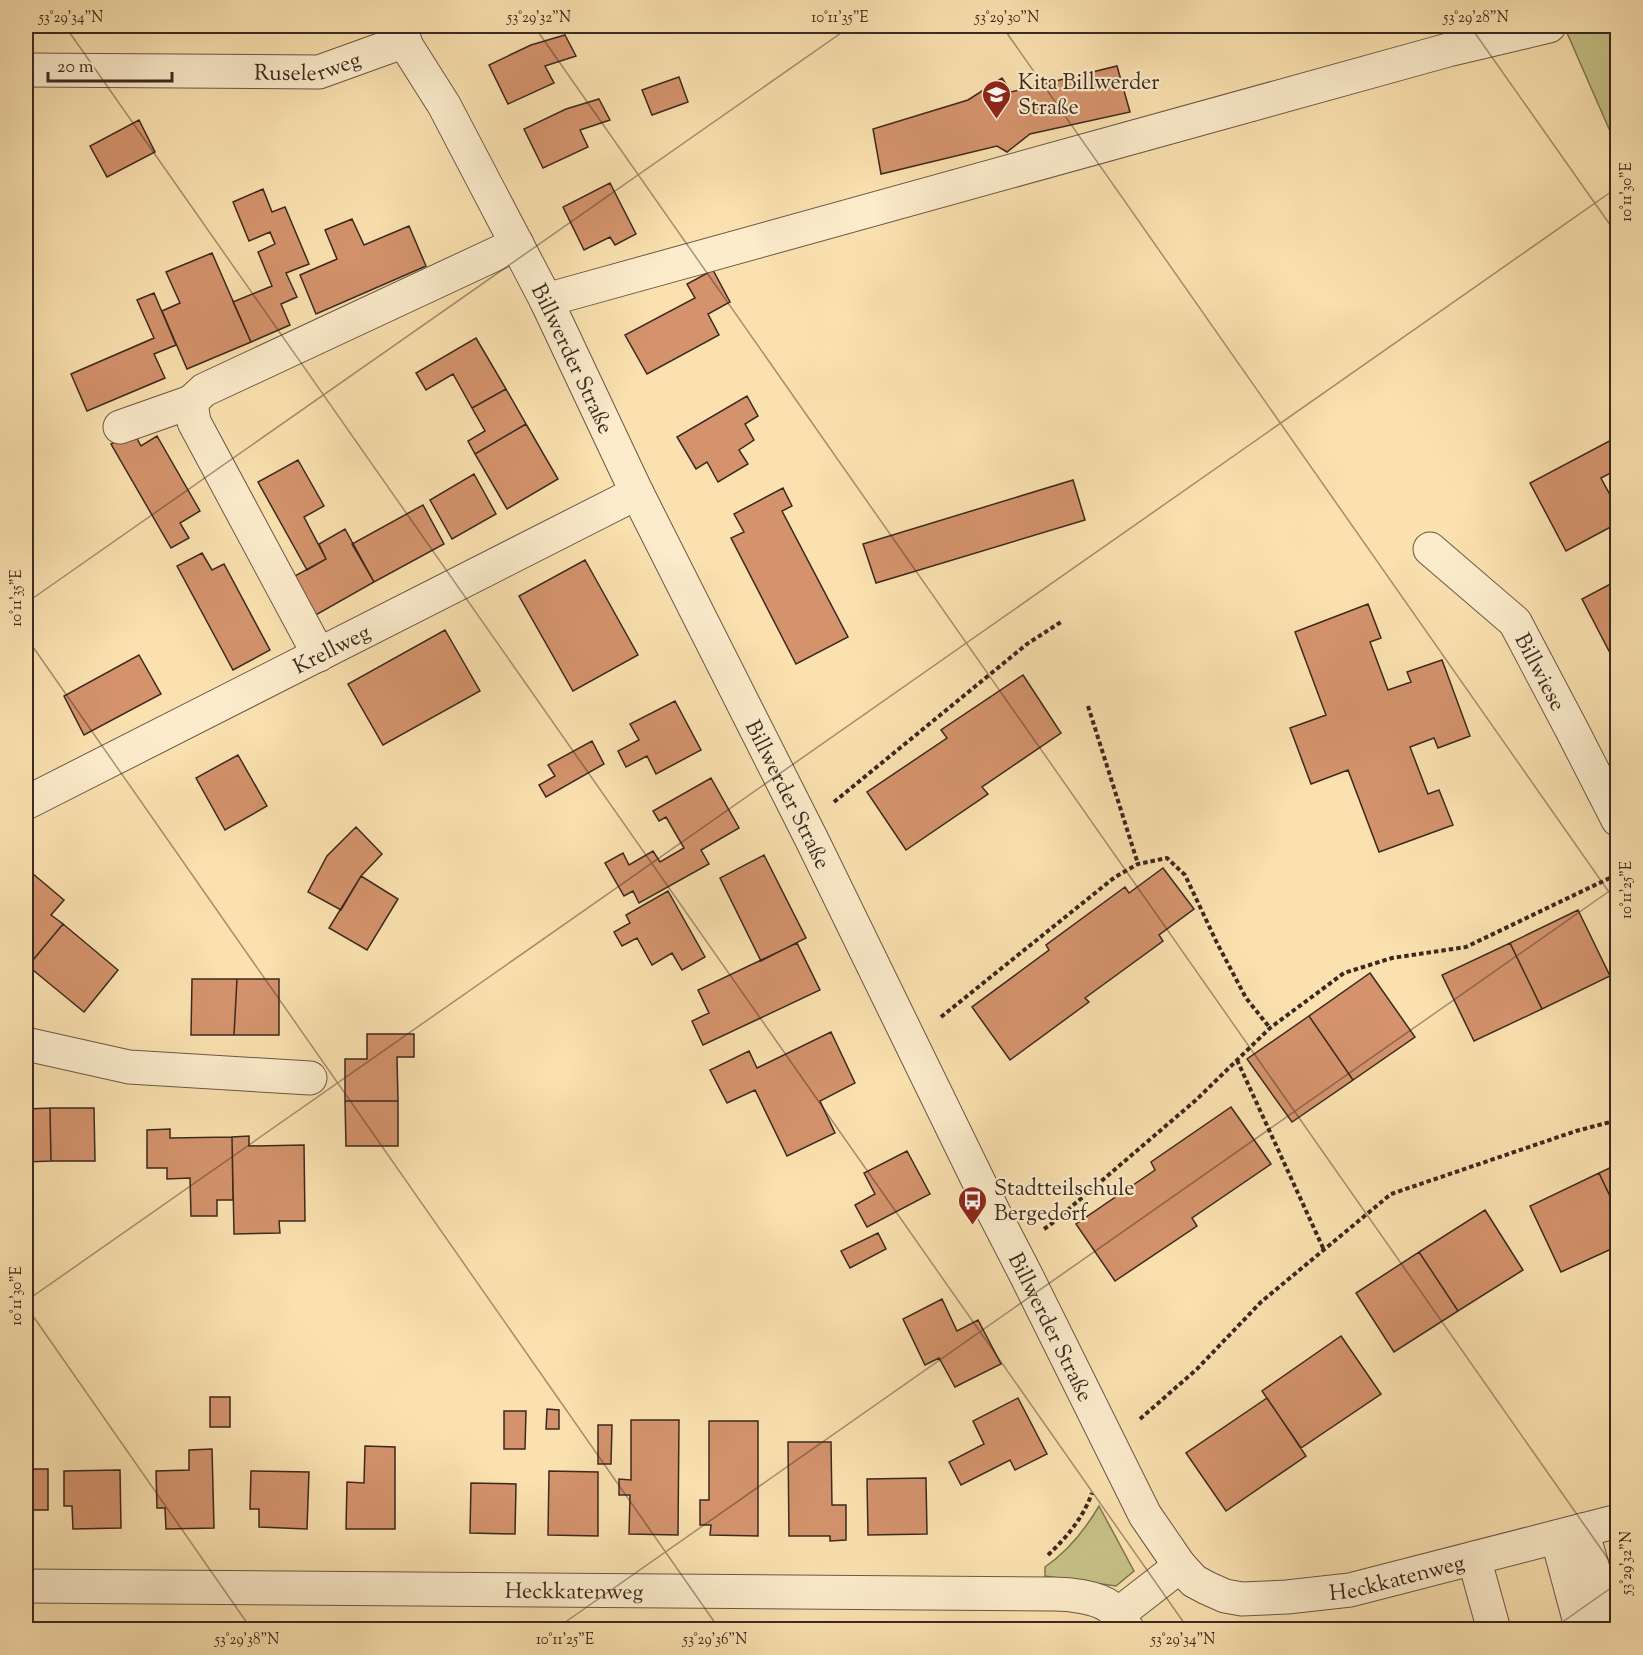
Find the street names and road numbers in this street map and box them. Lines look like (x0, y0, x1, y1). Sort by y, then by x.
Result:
street label: Ruselerweg (254, 45, 366, 91)
street label: Billwerder Straße (521, 279, 620, 440)
street label: Krellweg (288, 618, 377, 684)
street label: Billwiese (1505, 628, 1572, 717)
street label: Billwerder Straße (735, 715, 837, 875)
street label: Billwerder Straße (998, 1248, 1099, 1408)
street label: Heckkatenweg (1328, 1548, 1469, 1611)
street label: Heckkatenweg (505, 1577, 644, 1610)

